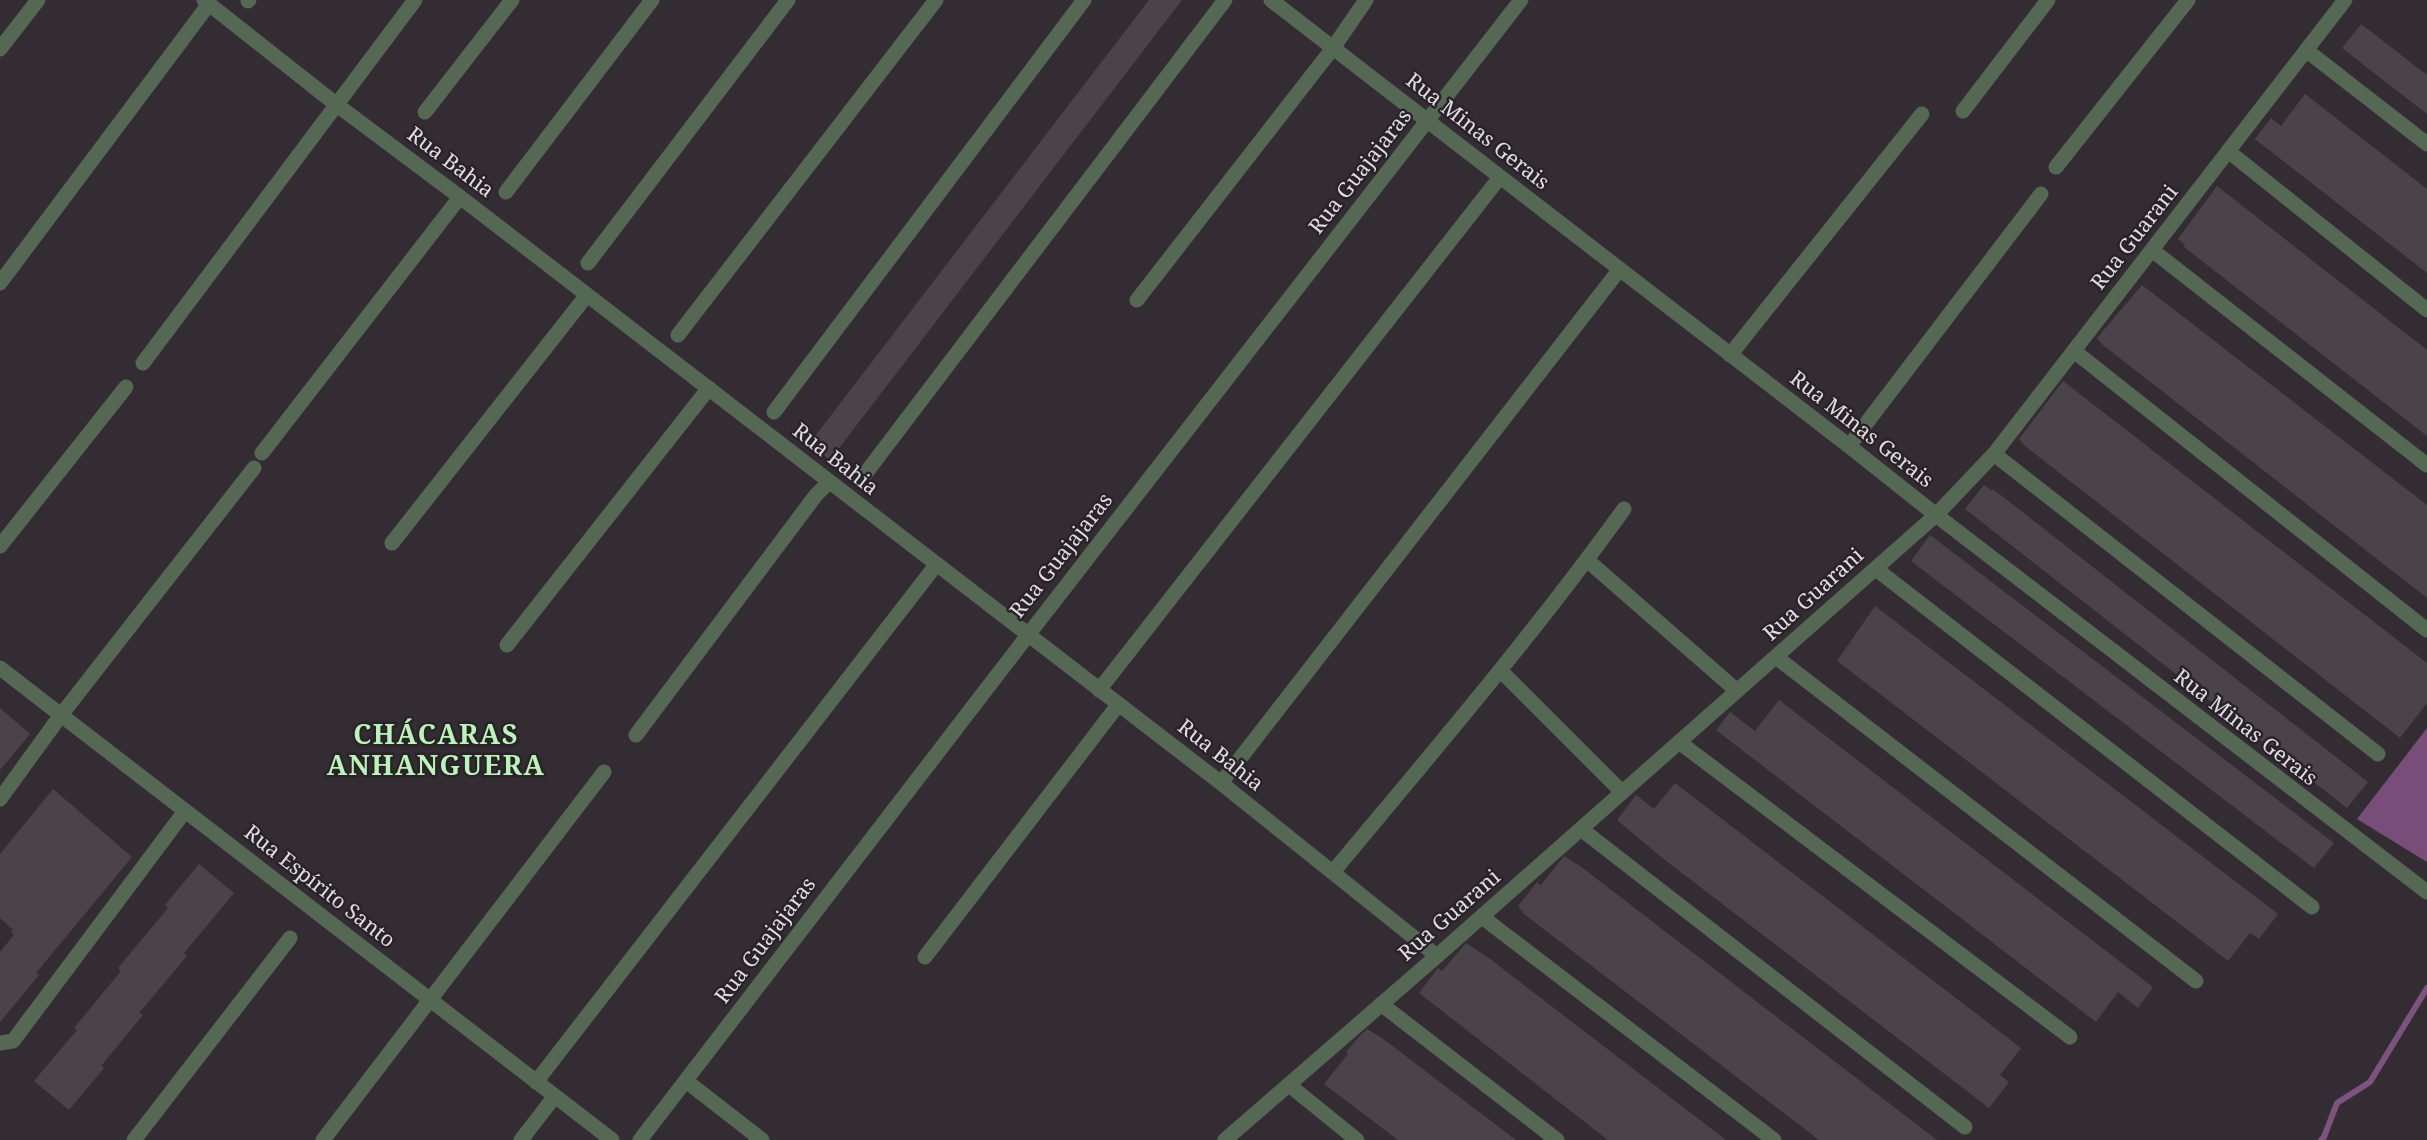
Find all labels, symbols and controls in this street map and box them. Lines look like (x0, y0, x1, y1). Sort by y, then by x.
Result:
street label: Rua Minas Gerais (1400, 68, 1554, 196)
street label: Rua Guajajaras (1304, 105, 1418, 239)
street label: Rua Bahia (402, 122, 498, 204)
street label: Rua Guarani (2086, 181, 2184, 295)
street label: Rua Minas Gerais (1784, 366, 1938, 494)
street label: Rua Bahia (787, 419, 883, 501)
street label: Rua Guajajaras (1005, 489, 1119, 623)
street label: Rua Guarani (1759, 543, 1869, 647)
street label: Rua Minas Gerais (2168, 664, 2322, 792)
street label: Rua Bahia (1172, 715, 1268, 797)
district label: CHÁCARAS ANHANGUERA (327, 720, 545, 783)
street label: Rua Espírito Santo (239, 820, 399, 954)
street label: Rua Guarani (1394, 865, 1506, 967)
street label: Rua Guajajaras (710, 873, 822, 1009)

